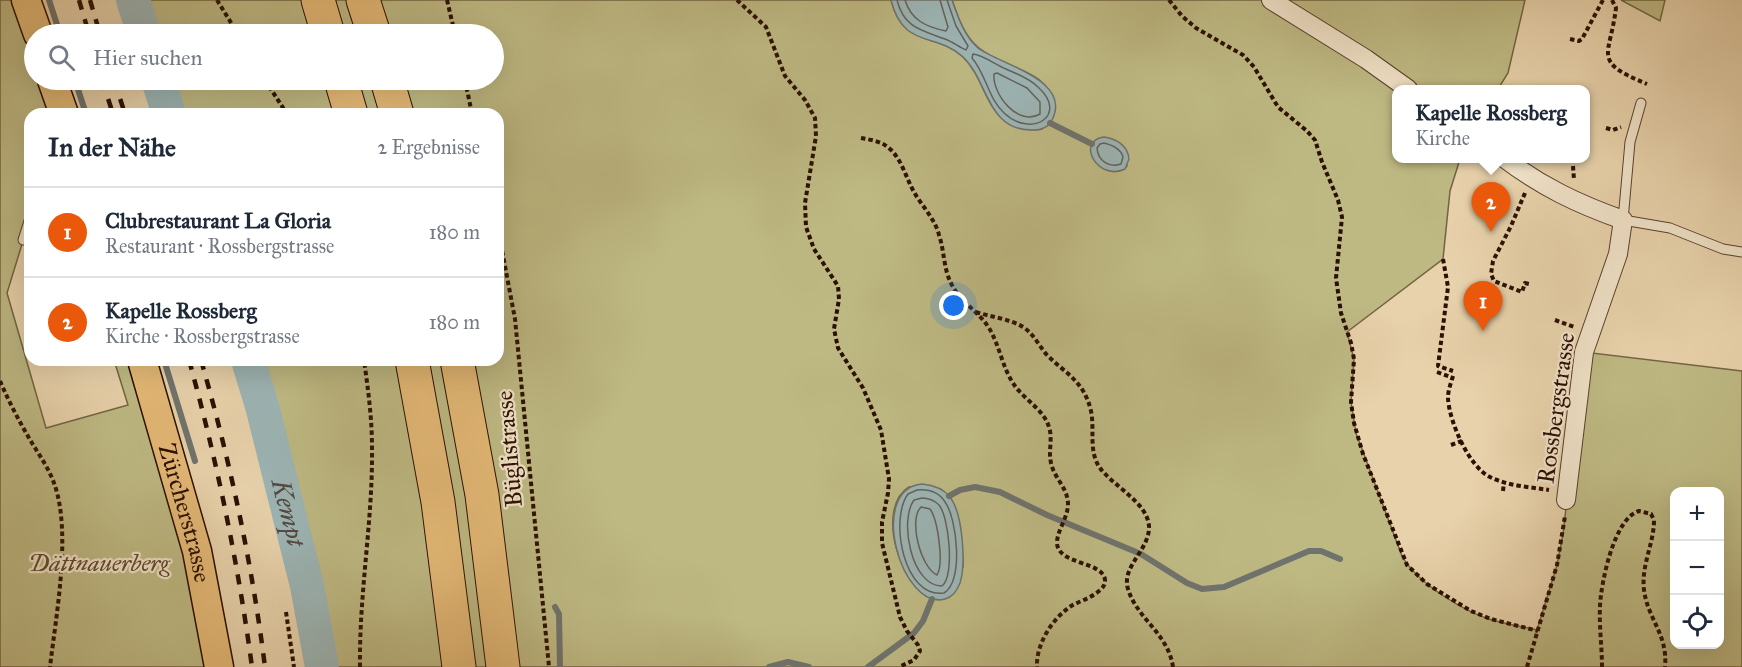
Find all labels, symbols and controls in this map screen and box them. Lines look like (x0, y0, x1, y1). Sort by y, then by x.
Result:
search box (24, 24, 504, 90)
icon: search (45, 41, 78, 74)
text: Hier suchen (93, 44, 202, 71)
popup (1392, 85, 1590, 163)
text: Kapelle Rossberg (1415, 99, 1567, 126)
text: Kirche (1415, 126, 1470, 150)
text: In der Nähe (48, 131, 176, 163)
text: 2 Ergebnisse (377, 135, 480, 159)
pin: 2 (1472, 182, 1510, 232)
text: Clubrestaurant La Gloria (105, 207, 331, 234)
text: 1 (64, 220, 71, 244)
text: 180 m (429, 220, 480, 244)
text: Restaurant · Rossbergstrasse (105, 234, 334, 258)
pin: 1 (1464, 282, 1502, 331)
your location (939, 291, 968, 320)
text: Kapelle Rossberg (105, 297, 257, 324)
text: 2 (63, 310, 72, 334)
text: 180 m (429, 310, 480, 334)
text: Kirche · Rossbergstrasse (105, 324, 300, 348)
street label: Rossbergstrasse (1531, 331, 1581, 485)
street label: Büglistrasse (489, 390, 529, 508)
street label: Zürcherstrasse (152, 440, 218, 585)
water label: Kempt (264, 473, 313, 552)
map controls (1670, 487, 1724, 649)
button: + (1670, 487, 1724, 541)
button: − (1670, 541, 1724, 595)
park label: Dättnauerberg (29, 548, 171, 578)
button: locate (1670, 595, 1724, 649)

